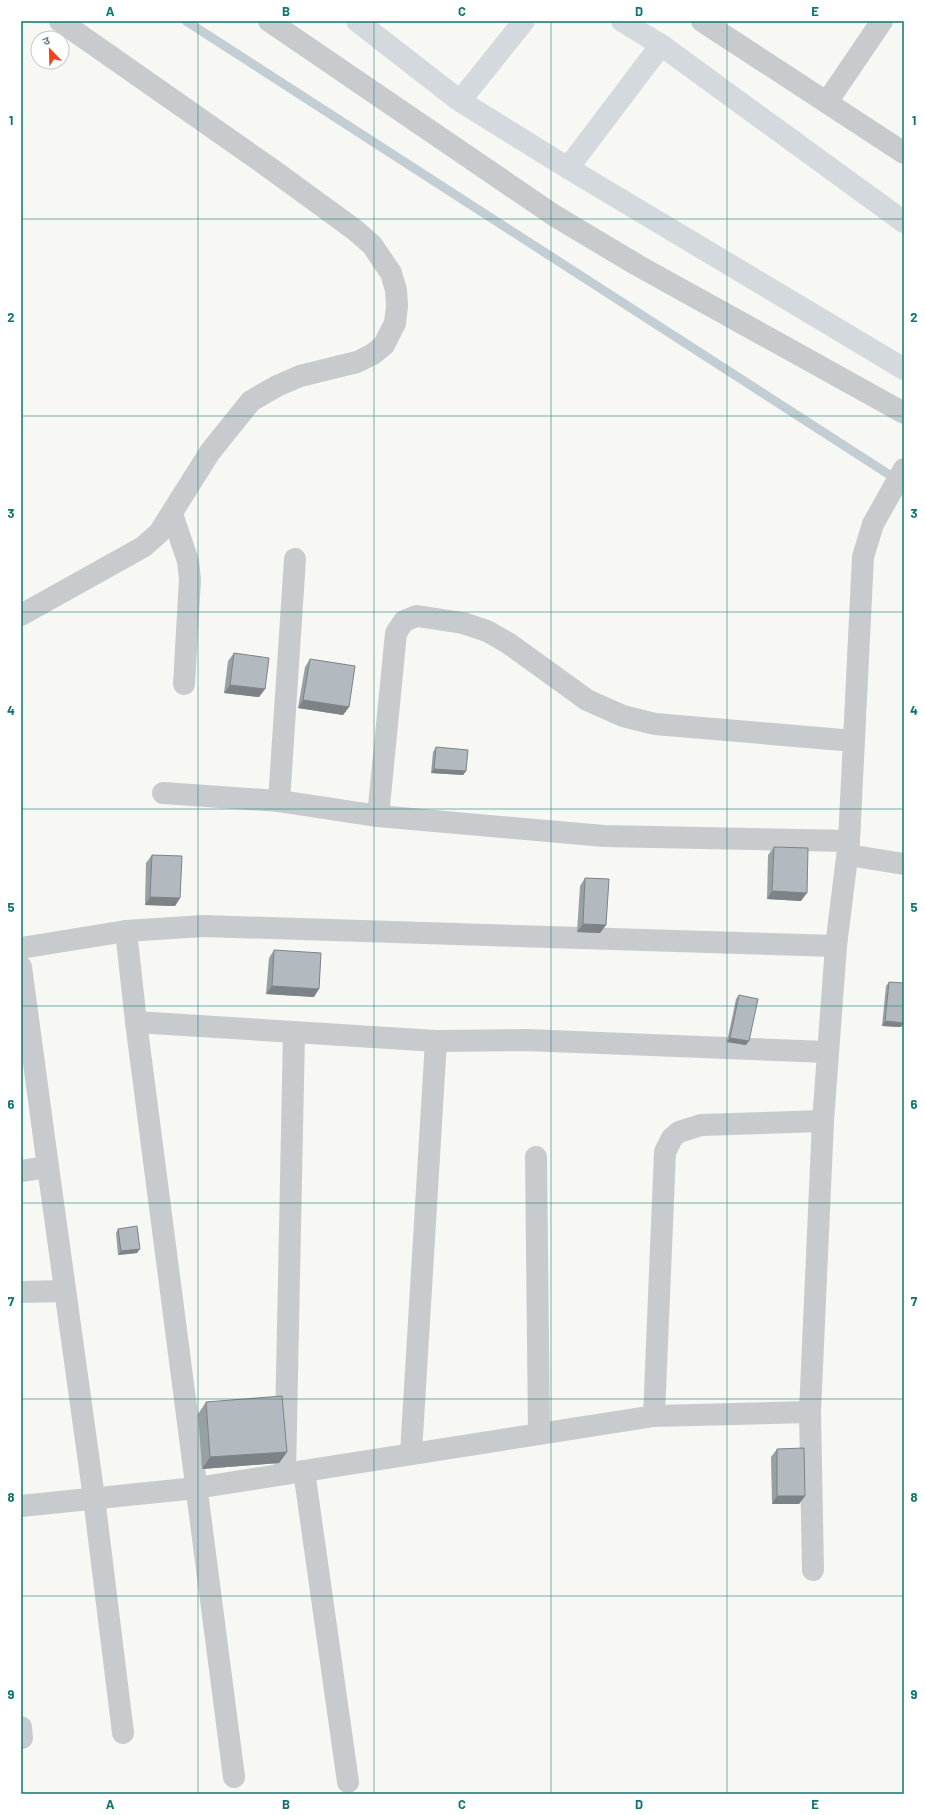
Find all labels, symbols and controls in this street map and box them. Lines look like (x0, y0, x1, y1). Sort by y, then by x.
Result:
text: A (106, 3, 115, 19)
text: B (282, 3, 290, 19)
text: C (458, 3, 466, 19)
text: D (635, 3, 643, 19)
text: E (811, 3, 819, 19)
north arrow (30, 30, 70, 70)
text: उ (40, 33, 52, 48)
text: 1 (9, 112, 13, 128)
text: 1 (912, 112, 916, 128)
text: 2 (7, 309, 15, 325)
text: 2 (910, 309, 918, 325)
text: 3 (7, 505, 15, 521)
text: 3 (910, 505, 918, 521)
text: 4 (7, 702, 15, 718)
text: 4 (910, 702, 918, 718)
text: 5 (7, 899, 15, 915)
text: 5 (910, 899, 918, 915)
text: 6 (8, 1096, 15, 1112)
text: 6 (911, 1096, 918, 1112)
text: 7 (8, 1293, 15, 1309)
text: 7 (911, 1293, 918, 1309)
text: 8 (7, 1489, 15, 1505)
text: 8 (910, 1489, 918, 1505)
text: 9 (8, 1686, 15, 1702)
text: 9 (911, 1686, 918, 1702)
text: A (106, 1796, 115, 1812)
text: B (282, 1796, 290, 1812)
text: C (458, 1796, 466, 1812)
text: D (635, 1796, 643, 1812)
text: E (811, 1796, 819, 1812)

